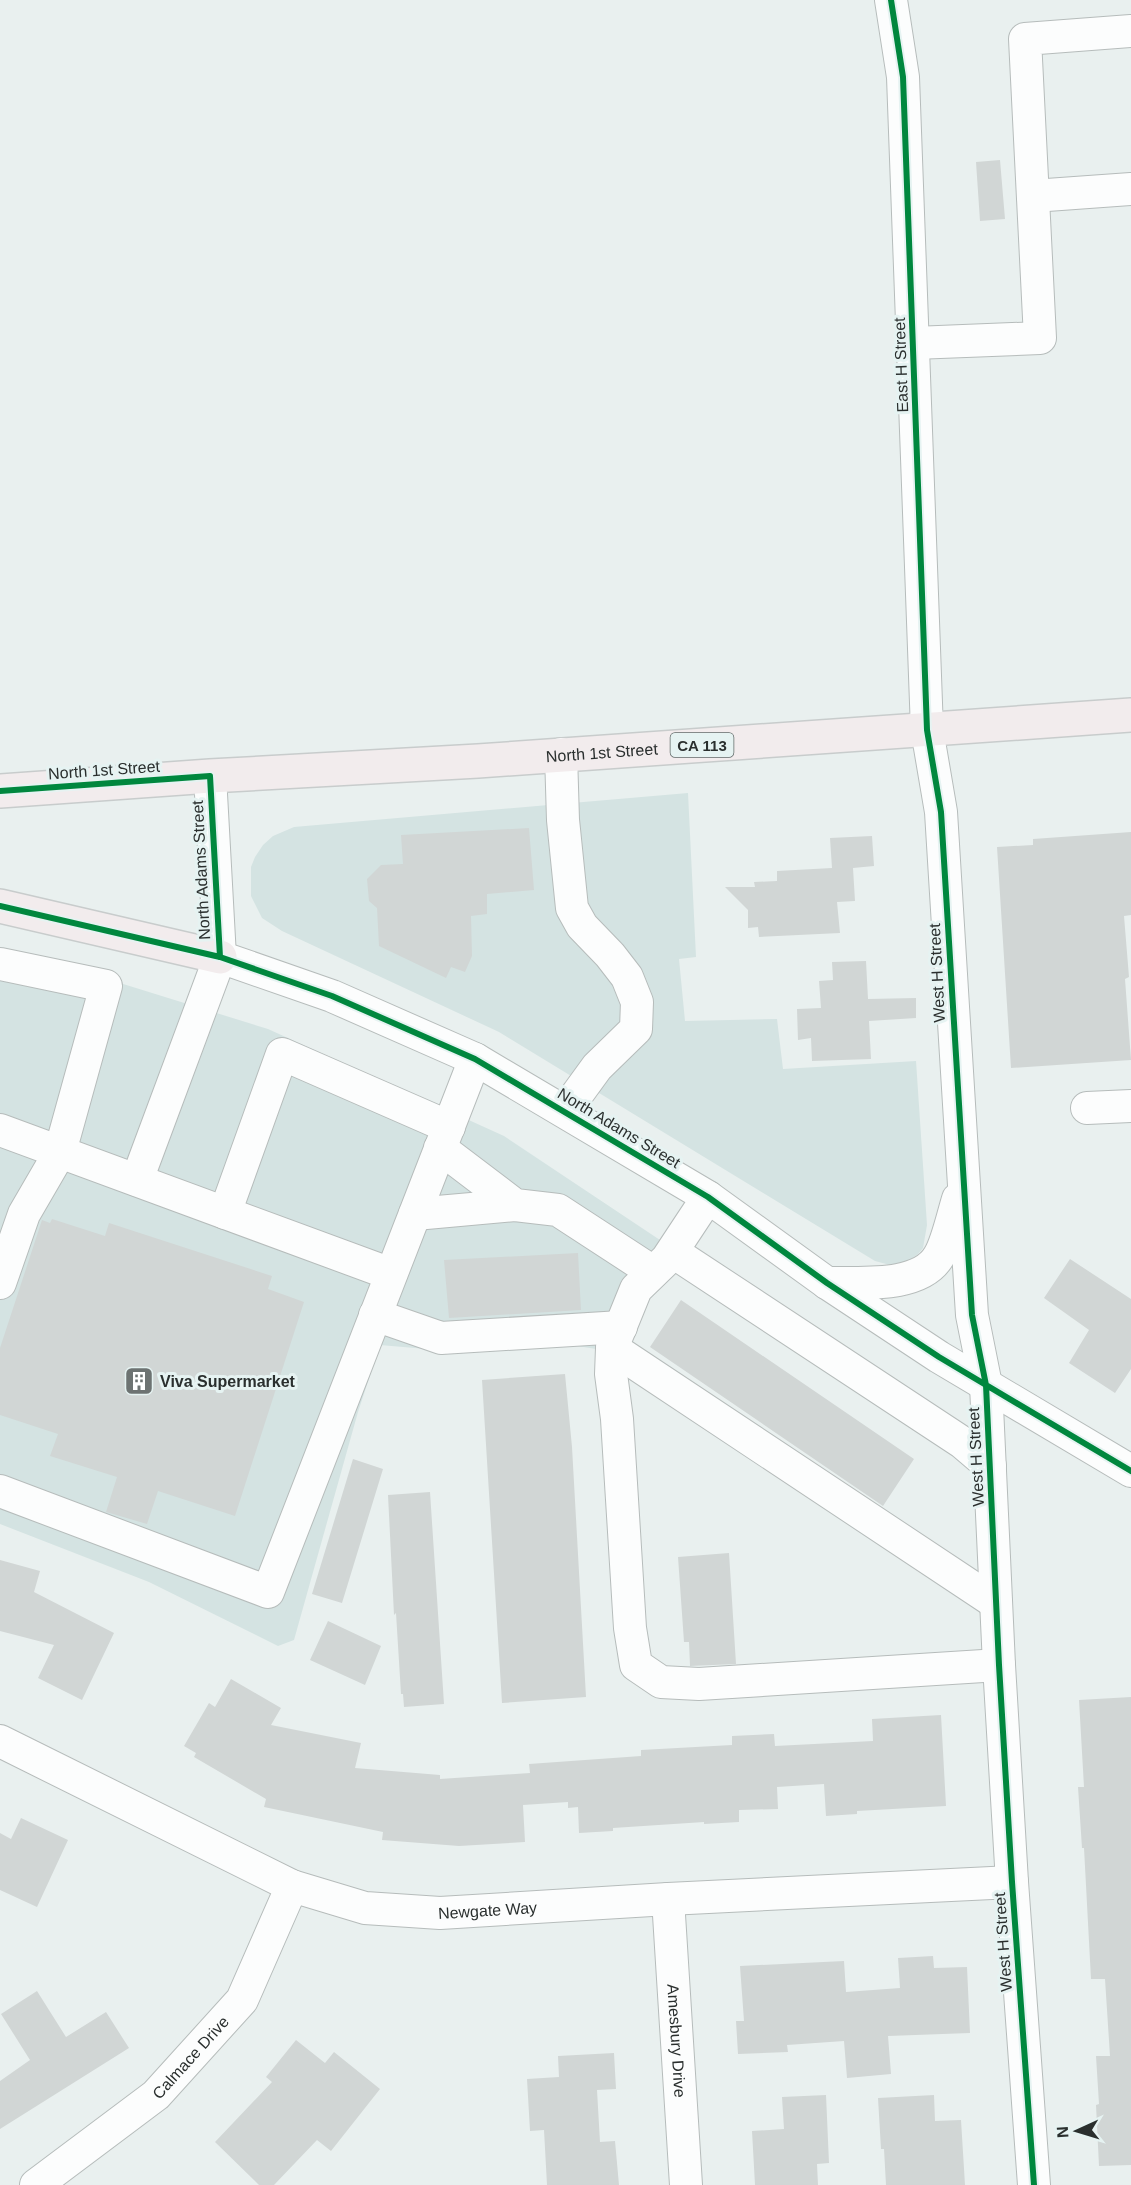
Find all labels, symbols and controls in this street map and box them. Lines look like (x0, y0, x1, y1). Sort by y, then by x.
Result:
street label: East H Street (891, 317, 911, 413)
road number: CA 113 (670, 733, 734, 757)
street label: North 1st Street (545, 740, 659, 765)
street label: North 1st Street (48, 758, 161, 782)
street label: North Adams Street (189, 799, 213, 940)
street label: West H Street (926, 922, 948, 1023)
street label: North Adams Street (555, 1085, 684, 1172)
building icon: Viva Supermarket (123, 1365, 155, 1397)
place label: Viva Supermarket (160, 1373, 296, 1390)
street label: West H Street (965, 1406, 987, 1507)
street label: West H Street (991, 1891, 1015, 1992)
street label: Newgate Way (438, 1899, 537, 1922)
street label: Amesbury Drive (665, 1983, 689, 2098)
street label: Calmace Drive (149, 2013, 232, 2102)
north arrow (1047, 2101, 1107, 2161)
text: N (1054, 2126, 1071, 2138)

